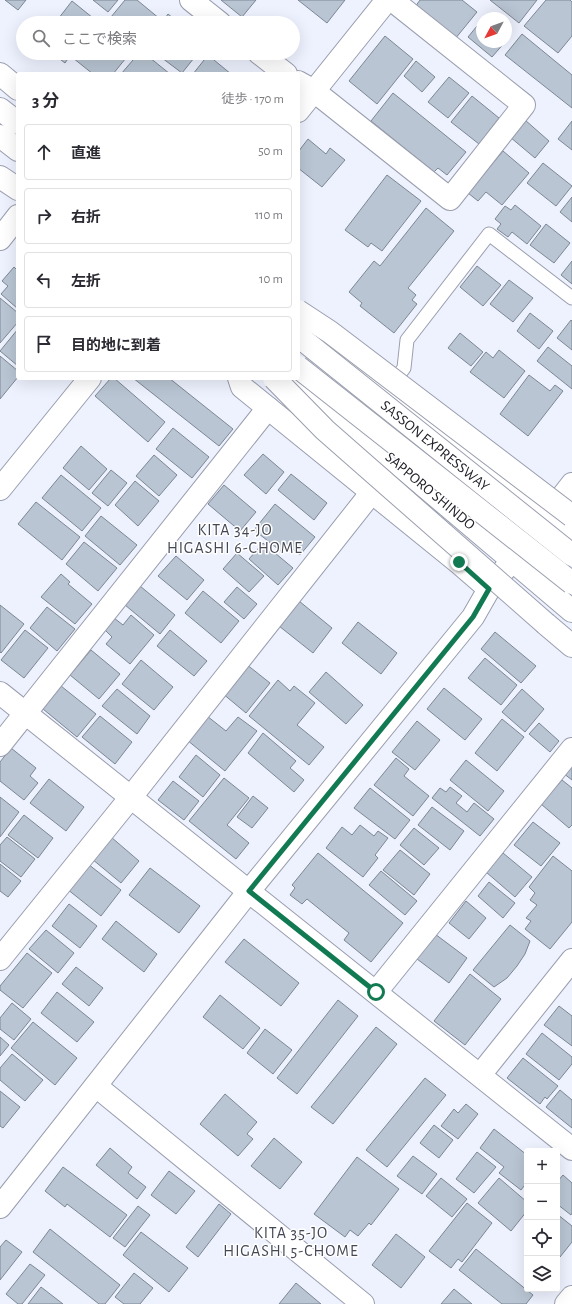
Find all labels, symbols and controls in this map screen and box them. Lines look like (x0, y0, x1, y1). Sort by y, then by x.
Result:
north arrow (476, 12, 512, 48)
search box (16, 16, 300, 60)
icon: search (30, 27, 52, 49)
text: ここで検索 (62, 32, 137, 47)
text: 3 分 (32, 92, 59, 109)
text: 徒歩 · 170 m (221, 93, 284, 106)
icon: ahead (33, 141, 55, 163)
text: 50 m (258, 145, 283, 158)
text: 直進 (71, 146, 101, 161)
icon: right (33, 205, 55, 227)
text: 110 m (255, 209, 283, 222)
text: 右折 (71, 210, 101, 225)
icon: left (33, 269, 55, 291)
text: 10 m (259, 273, 283, 286)
text: 左折 (71, 274, 101, 289)
icon: arrive (33, 333, 55, 355)
text: 目的地に到着 (71, 338, 161, 353)
street label: SASSON EXPRESSWAY (378, 398, 492, 494)
street label: SAPPORO SHINDO (382, 449, 478, 533)
district label: KITA 34-JO HIGASHI 6-CHOME (167, 522, 303, 556)
route end (450, 553, 468, 571)
route start (367, 983, 385, 1001)
map controls (524, 1148, 560, 1292)
button: + (524, 1148, 560, 1184)
button: − (524, 1184, 560, 1220)
button: locate (524, 1220, 560, 1256)
district label: KITA 35-JO HIGASHI 5-CHOME (223, 1225, 359, 1259)
button: layers (524, 1256, 560, 1292)

